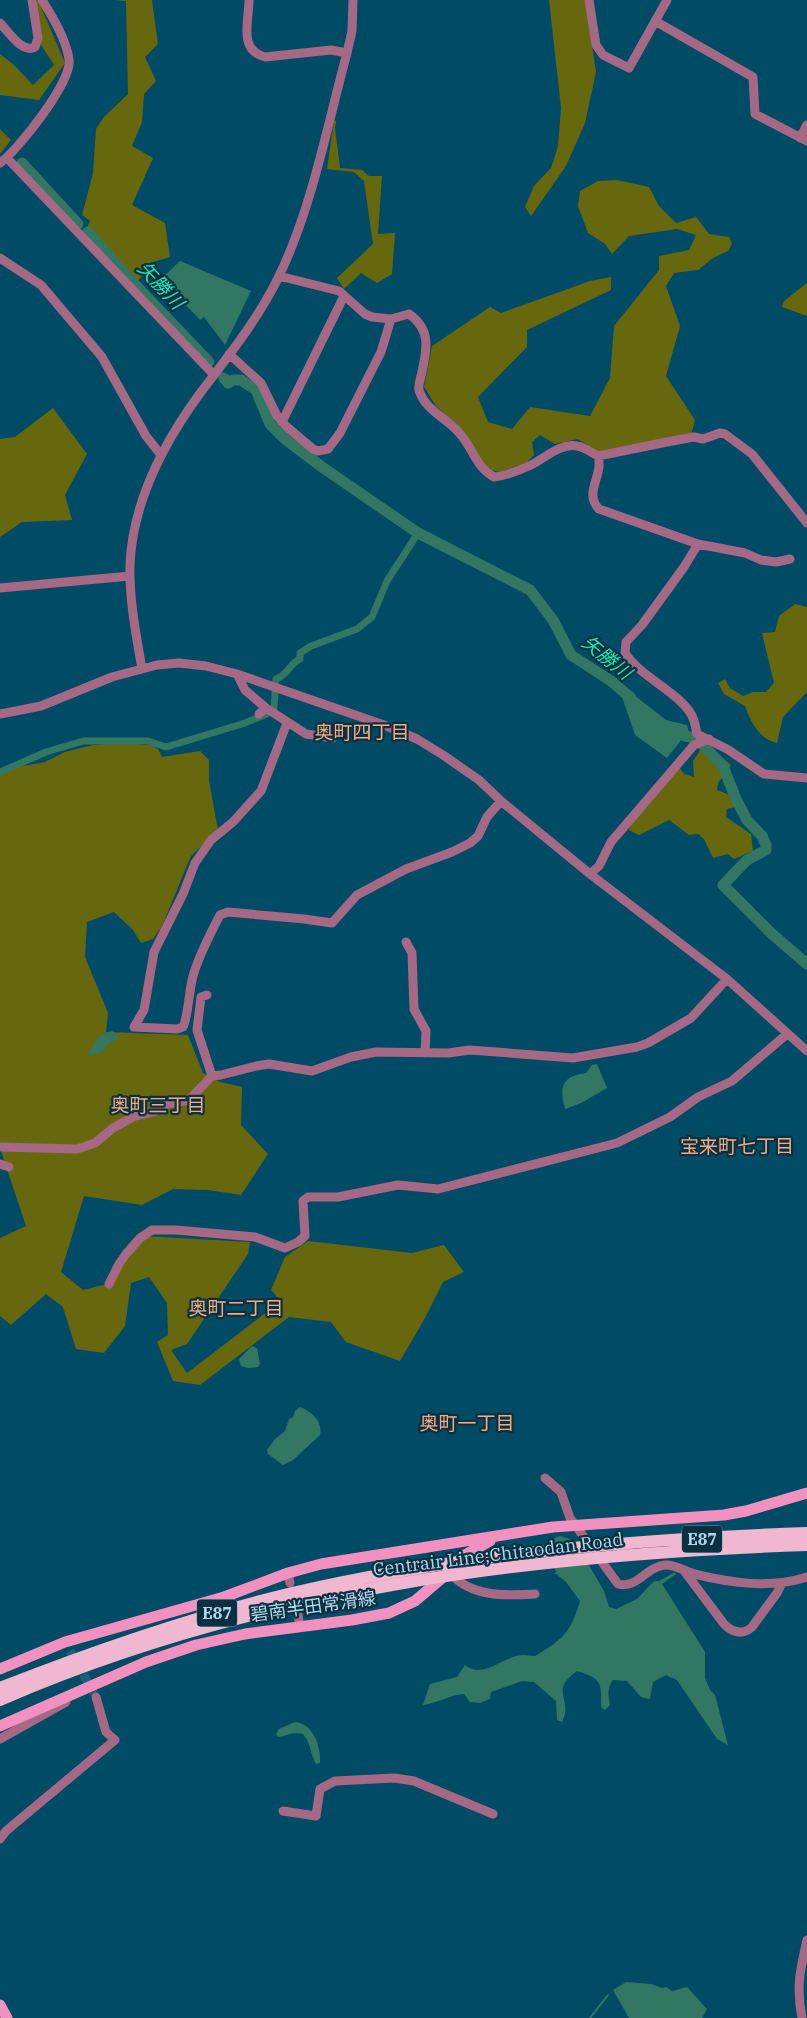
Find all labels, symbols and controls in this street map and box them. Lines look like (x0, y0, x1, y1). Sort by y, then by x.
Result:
water label: 矢勝川 (133, 256, 191, 315)
water label: 矢勝川 (577, 630, 638, 686)
district label: 奥町四丁目 (314, 720, 410, 744)
district label: 奥町三丁目 (110, 1093, 206, 1117)
district label: 宝来町七丁目 (680, 1134, 794, 1158)
district label: 奥町二丁目 (188, 1296, 284, 1320)
district label: 奥町一丁目 (419, 1411, 515, 1435)
road number: E87 (682, 1526, 722, 1552)
street label: Centrair Line;Chitaodan Road (372, 1527, 624, 1581)
street label: 碧南半田常滑線 (249, 1586, 377, 1626)
road number: E87 (197, 1600, 237, 1626)

